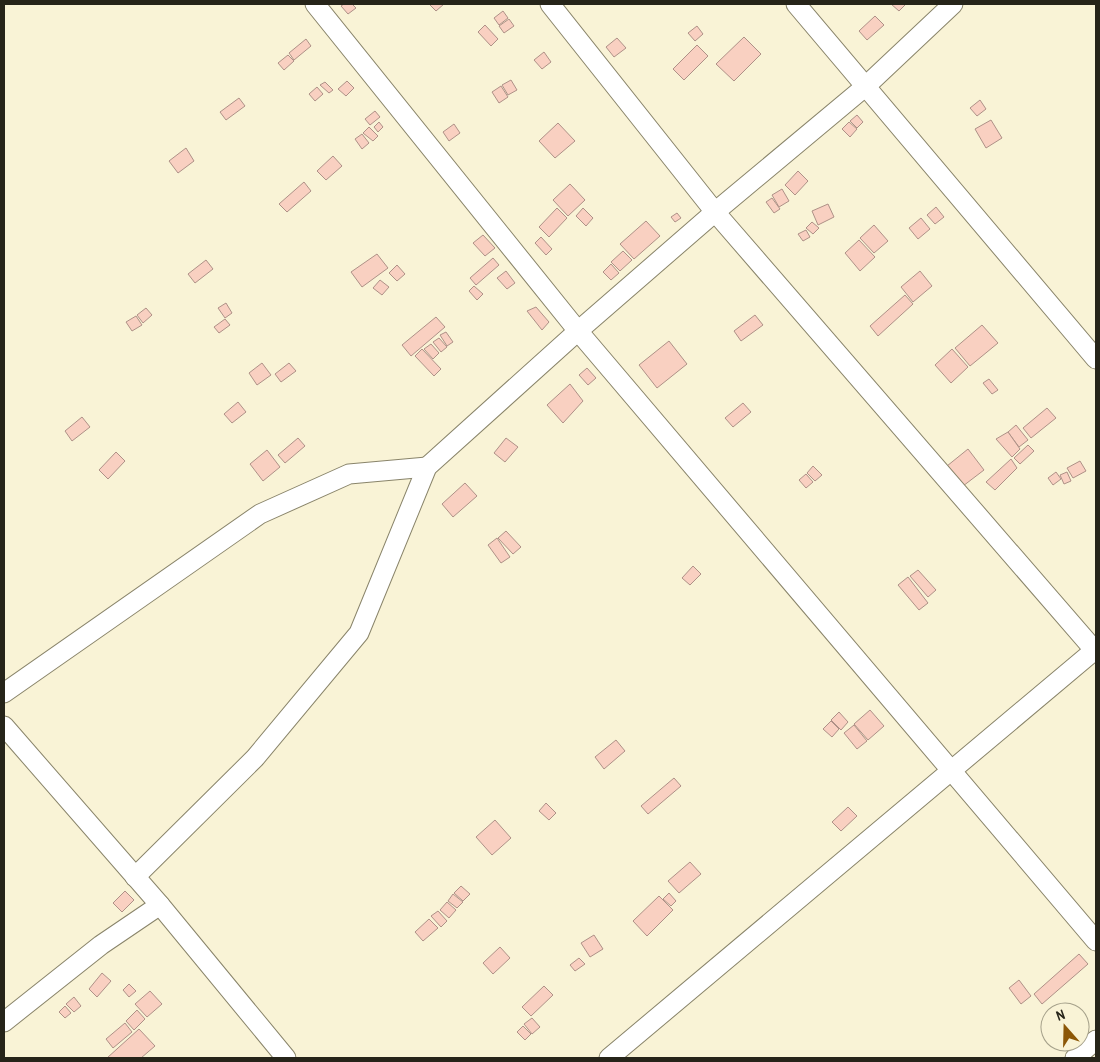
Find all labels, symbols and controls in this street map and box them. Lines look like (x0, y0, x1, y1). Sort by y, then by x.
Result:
north arrow (1040, 1002, 1090, 1052)
text: N (1054, 1005, 1068, 1025)

